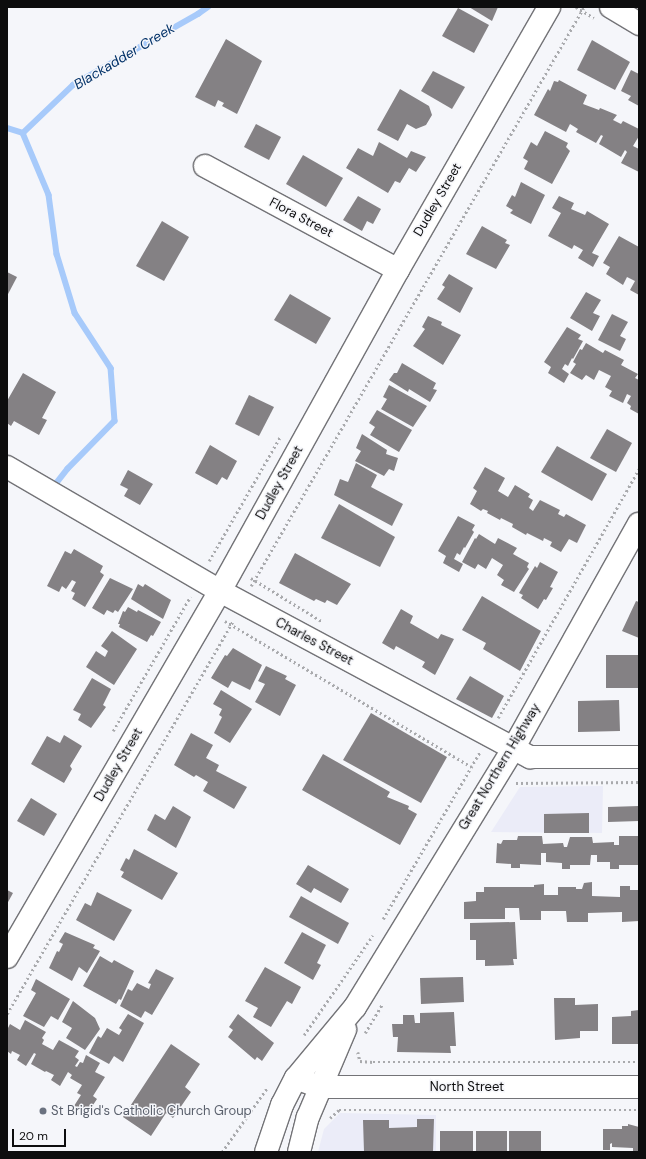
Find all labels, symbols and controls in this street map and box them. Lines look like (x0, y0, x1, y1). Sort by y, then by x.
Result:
water label: Blackadder Creek (71, 19, 177, 93)
street label: Dudley Street (411, 161, 465, 239)
street label: Flora Street (267, 195, 335, 241)
street label: Dudley Street (253, 443, 307, 523)
street label: Charles Street (272, 615, 356, 669)
street label: Great Northern Highway (456, 701, 544, 833)
street label: Dudley Street (92, 726, 146, 804)
street label: North Street (430, 1079, 504, 1095)
place label: St Brigid's Catholic Church Group (51, 1103, 252, 1119)
marker: St Brigid's Catholic Church Group (38, 1106, 48, 1116)
scale bar (14, 1121, 68, 1147)
text: 20 m (19, 1128, 48, 1144)

